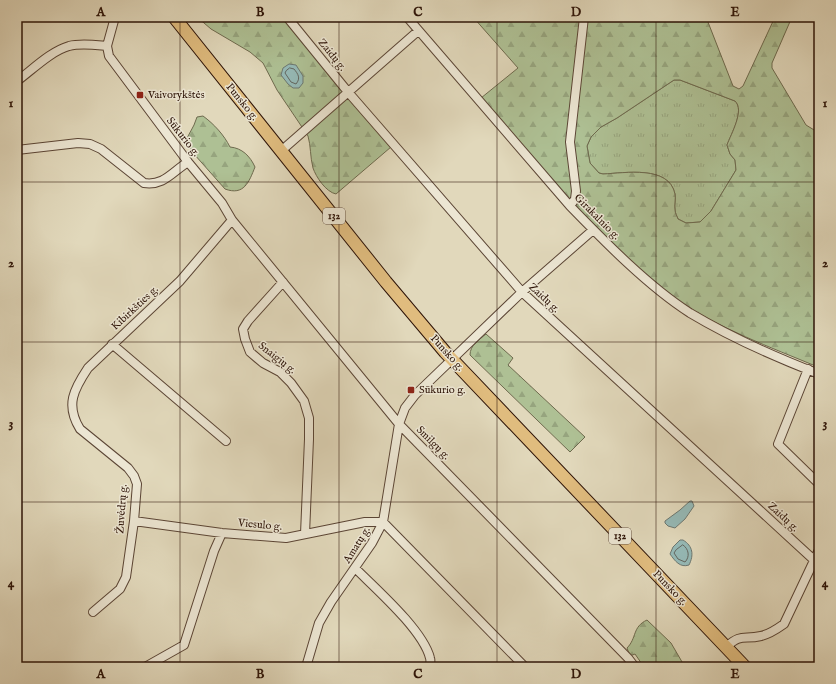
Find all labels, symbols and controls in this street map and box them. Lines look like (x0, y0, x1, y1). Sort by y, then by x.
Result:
text: A (96, 4, 107, 21)
text: B (256, 4, 265, 21)
text: C (413, 4, 423, 21)
text: D (571, 4, 582, 21)
text: E (730, 4, 740, 21)
street label: Zaidų g. (315, 36, 349, 74)
street label: Punsko g. (223, 80, 261, 124)
place label: Vaivorykštės (147, 88, 205, 102)
marker: Vaivorykštės (135, 90, 145, 100)
text: 1 (9, 95, 14, 112)
text: 1 (823, 95, 828, 112)
street label: Sūkurio g. (163, 114, 203, 160)
street label: Girakalnio g. (571, 191, 623, 243)
road number: 132 (323, 208, 345, 224)
text: 2 (8, 255, 14, 272)
text: 2 (822, 255, 828, 272)
street label: Zaidų g. (525, 280, 563, 316)
street label: Kibirkšties g. (108, 283, 162, 333)
street label: Punsko g. (427, 332, 467, 374)
street label: Snaigių g. (255, 339, 299, 377)
place label: Sūkurio g. (419, 383, 465, 397)
marker: Sūkurio g. (406, 385, 416, 395)
text: 3 (9, 415, 14, 432)
text: 3 (823, 415, 828, 432)
street label: Smilgų g. (413, 423, 453, 463)
street label: Žuvėdrų g. (113, 484, 131, 534)
street label: Zaidų g. (764, 499, 802, 535)
street label: Viesulo g. (236, 516, 283, 534)
street label: Amatų g. (340, 524, 374, 567)
road number: 132 (609, 528, 631, 544)
street label: Punsko g. (650, 567, 690, 609)
text: 4 (8, 575, 15, 592)
text: 4 (822, 575, 829, 592)
text: A (96, 666, 107, 683)
text: B (256, 666, 265, 683)
text: C (413, 666, 423, 683)
text: D (571, 666, 582, 683)
text: E (730, 666, 740, 683)

